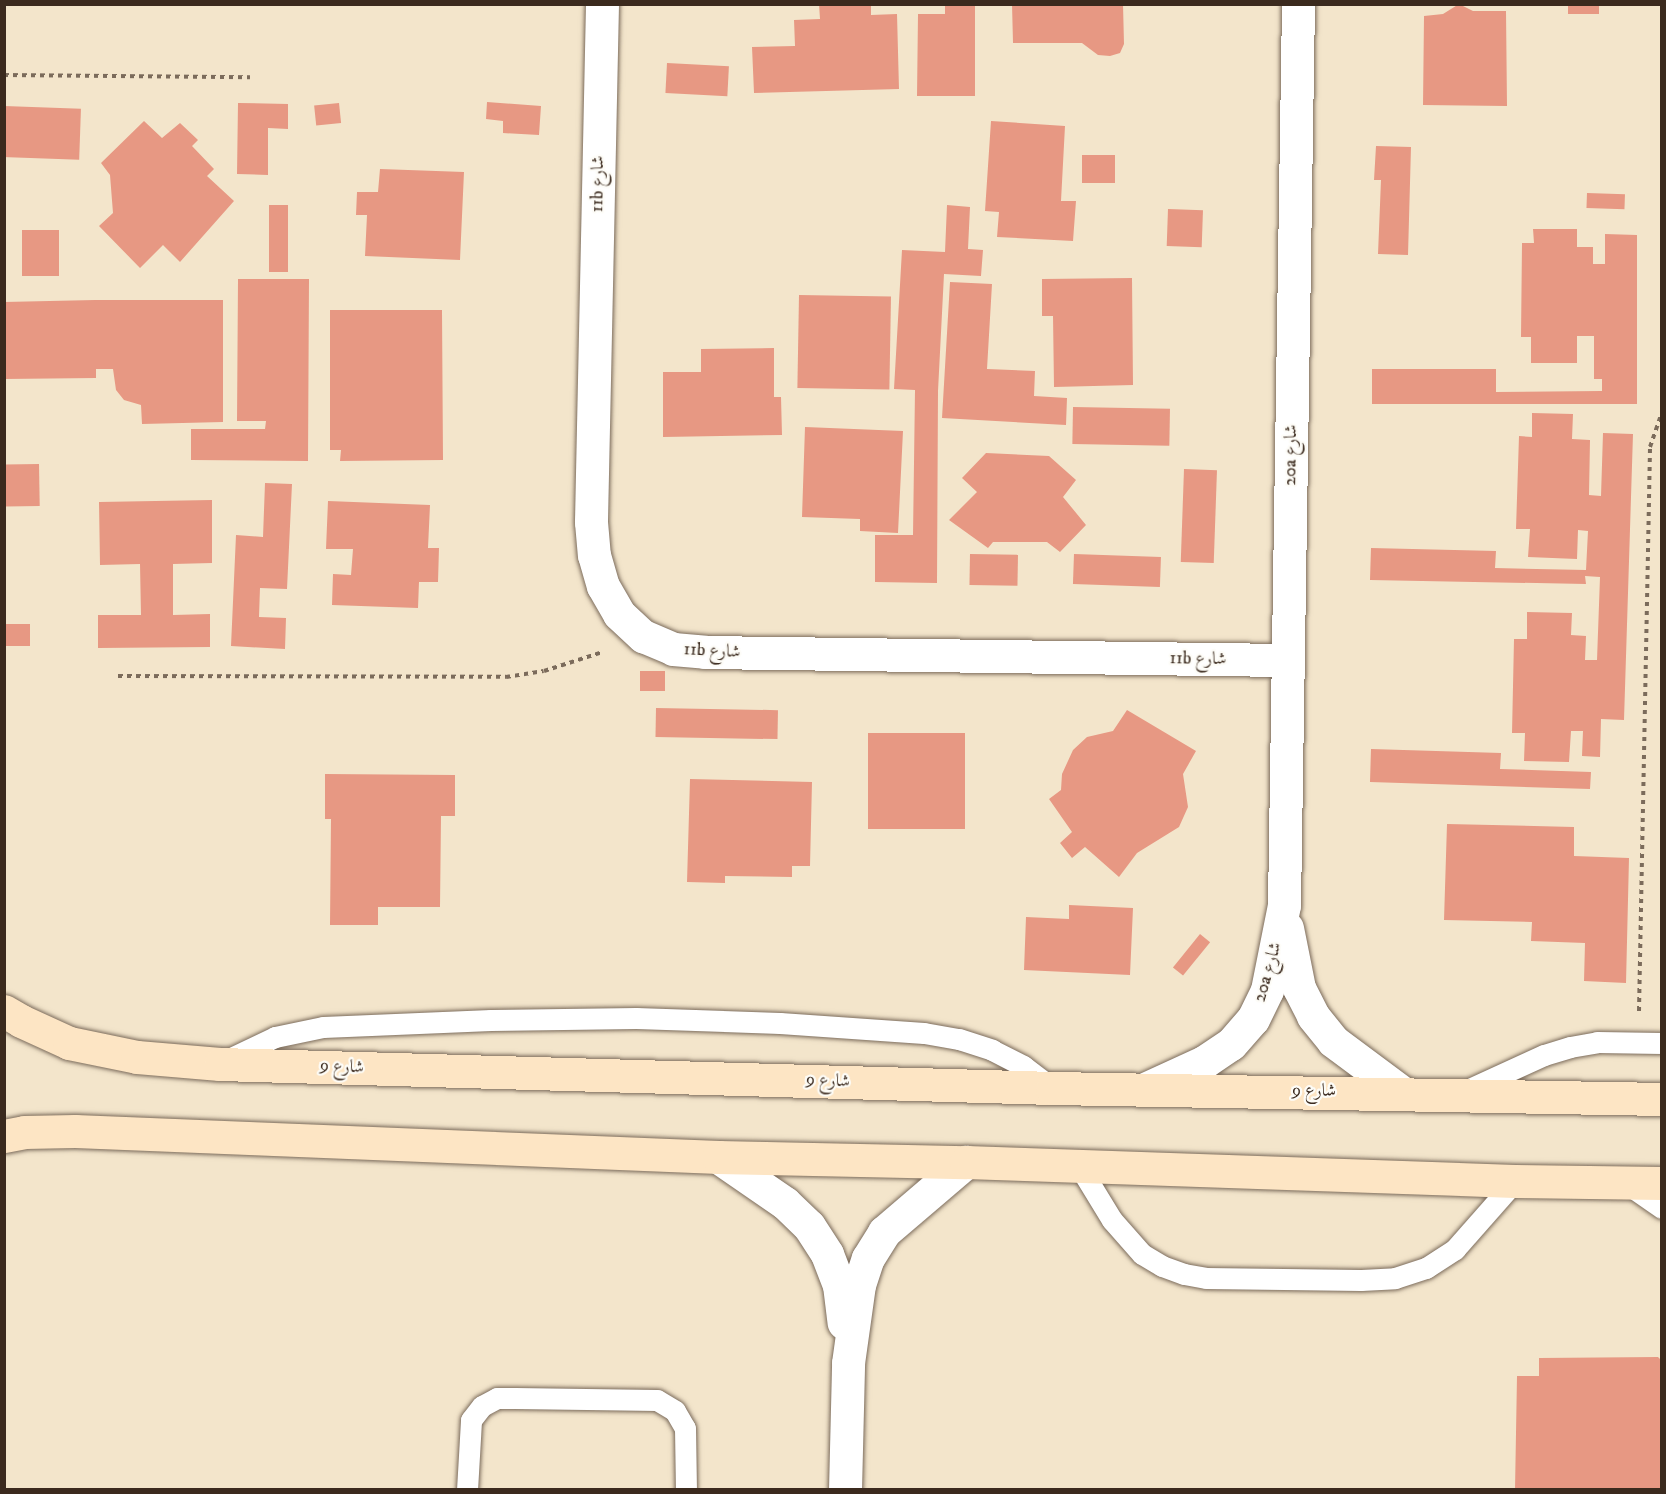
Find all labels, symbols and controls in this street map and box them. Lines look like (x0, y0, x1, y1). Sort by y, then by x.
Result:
street label: 11b شارع (587, 155, 609, 213)
street label: 20a شارع (1280, 424, 1302, 486)
street label: 11b شارع (683, 639, 741, 663)
street label: 11b شارع (1169, 648, 1227, 670)
street label: 20a شارع (1249, 940, 1287, 1004)
street label: شارع 9 (320, 1055, 364, 1079)
street label: شارع 9 (806, 1069, 850, 1093)
street label: شارع 9 (1292, 1080, 1336, 1102)

